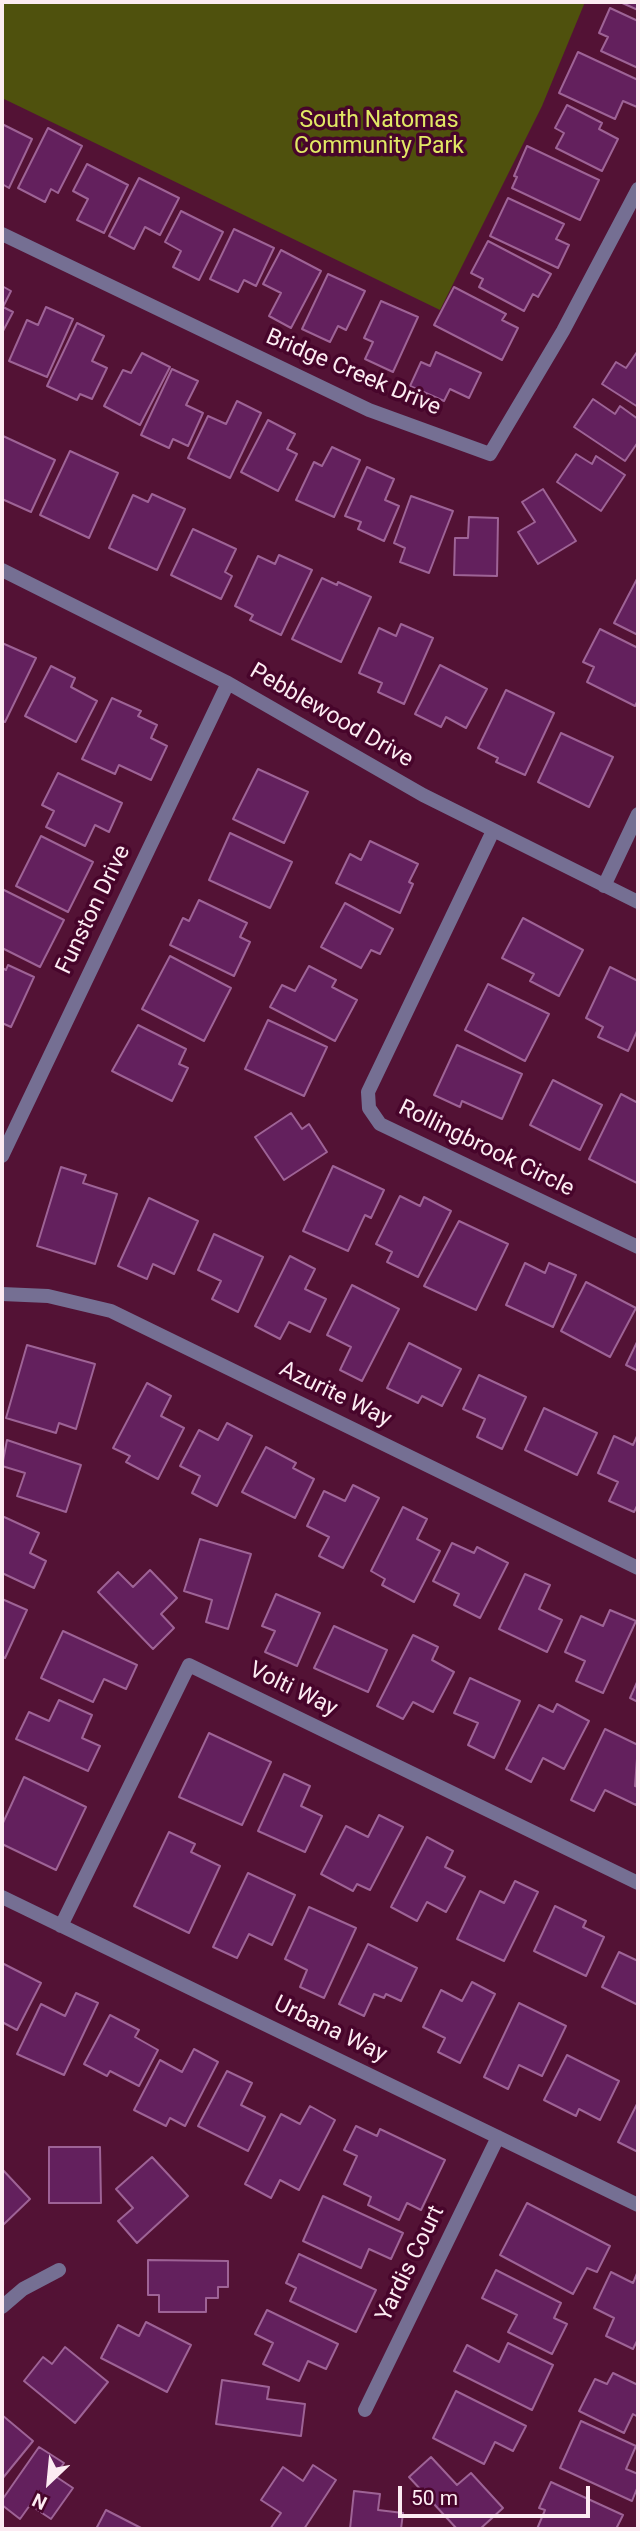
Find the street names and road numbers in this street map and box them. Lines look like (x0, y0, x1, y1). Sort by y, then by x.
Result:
street label: Bridge Creek Drive (261, 324, 445, 422)
street label: Pebblewood Drive (244, 658, 418, 774)
street label: Funston Drive (51, 841, 137, 979)
street label: Rollingbrook Circle (394, 1095, 578, 1203)
street label: Azurite Way (274, 1356, 396, 1434)
street label: Volti Way (244, 1657, 342, 1723)
street label: Urbana Way (269, 1991, 391, 2069)
street label: Yardis Court (371, 2201, 451, 2327)

